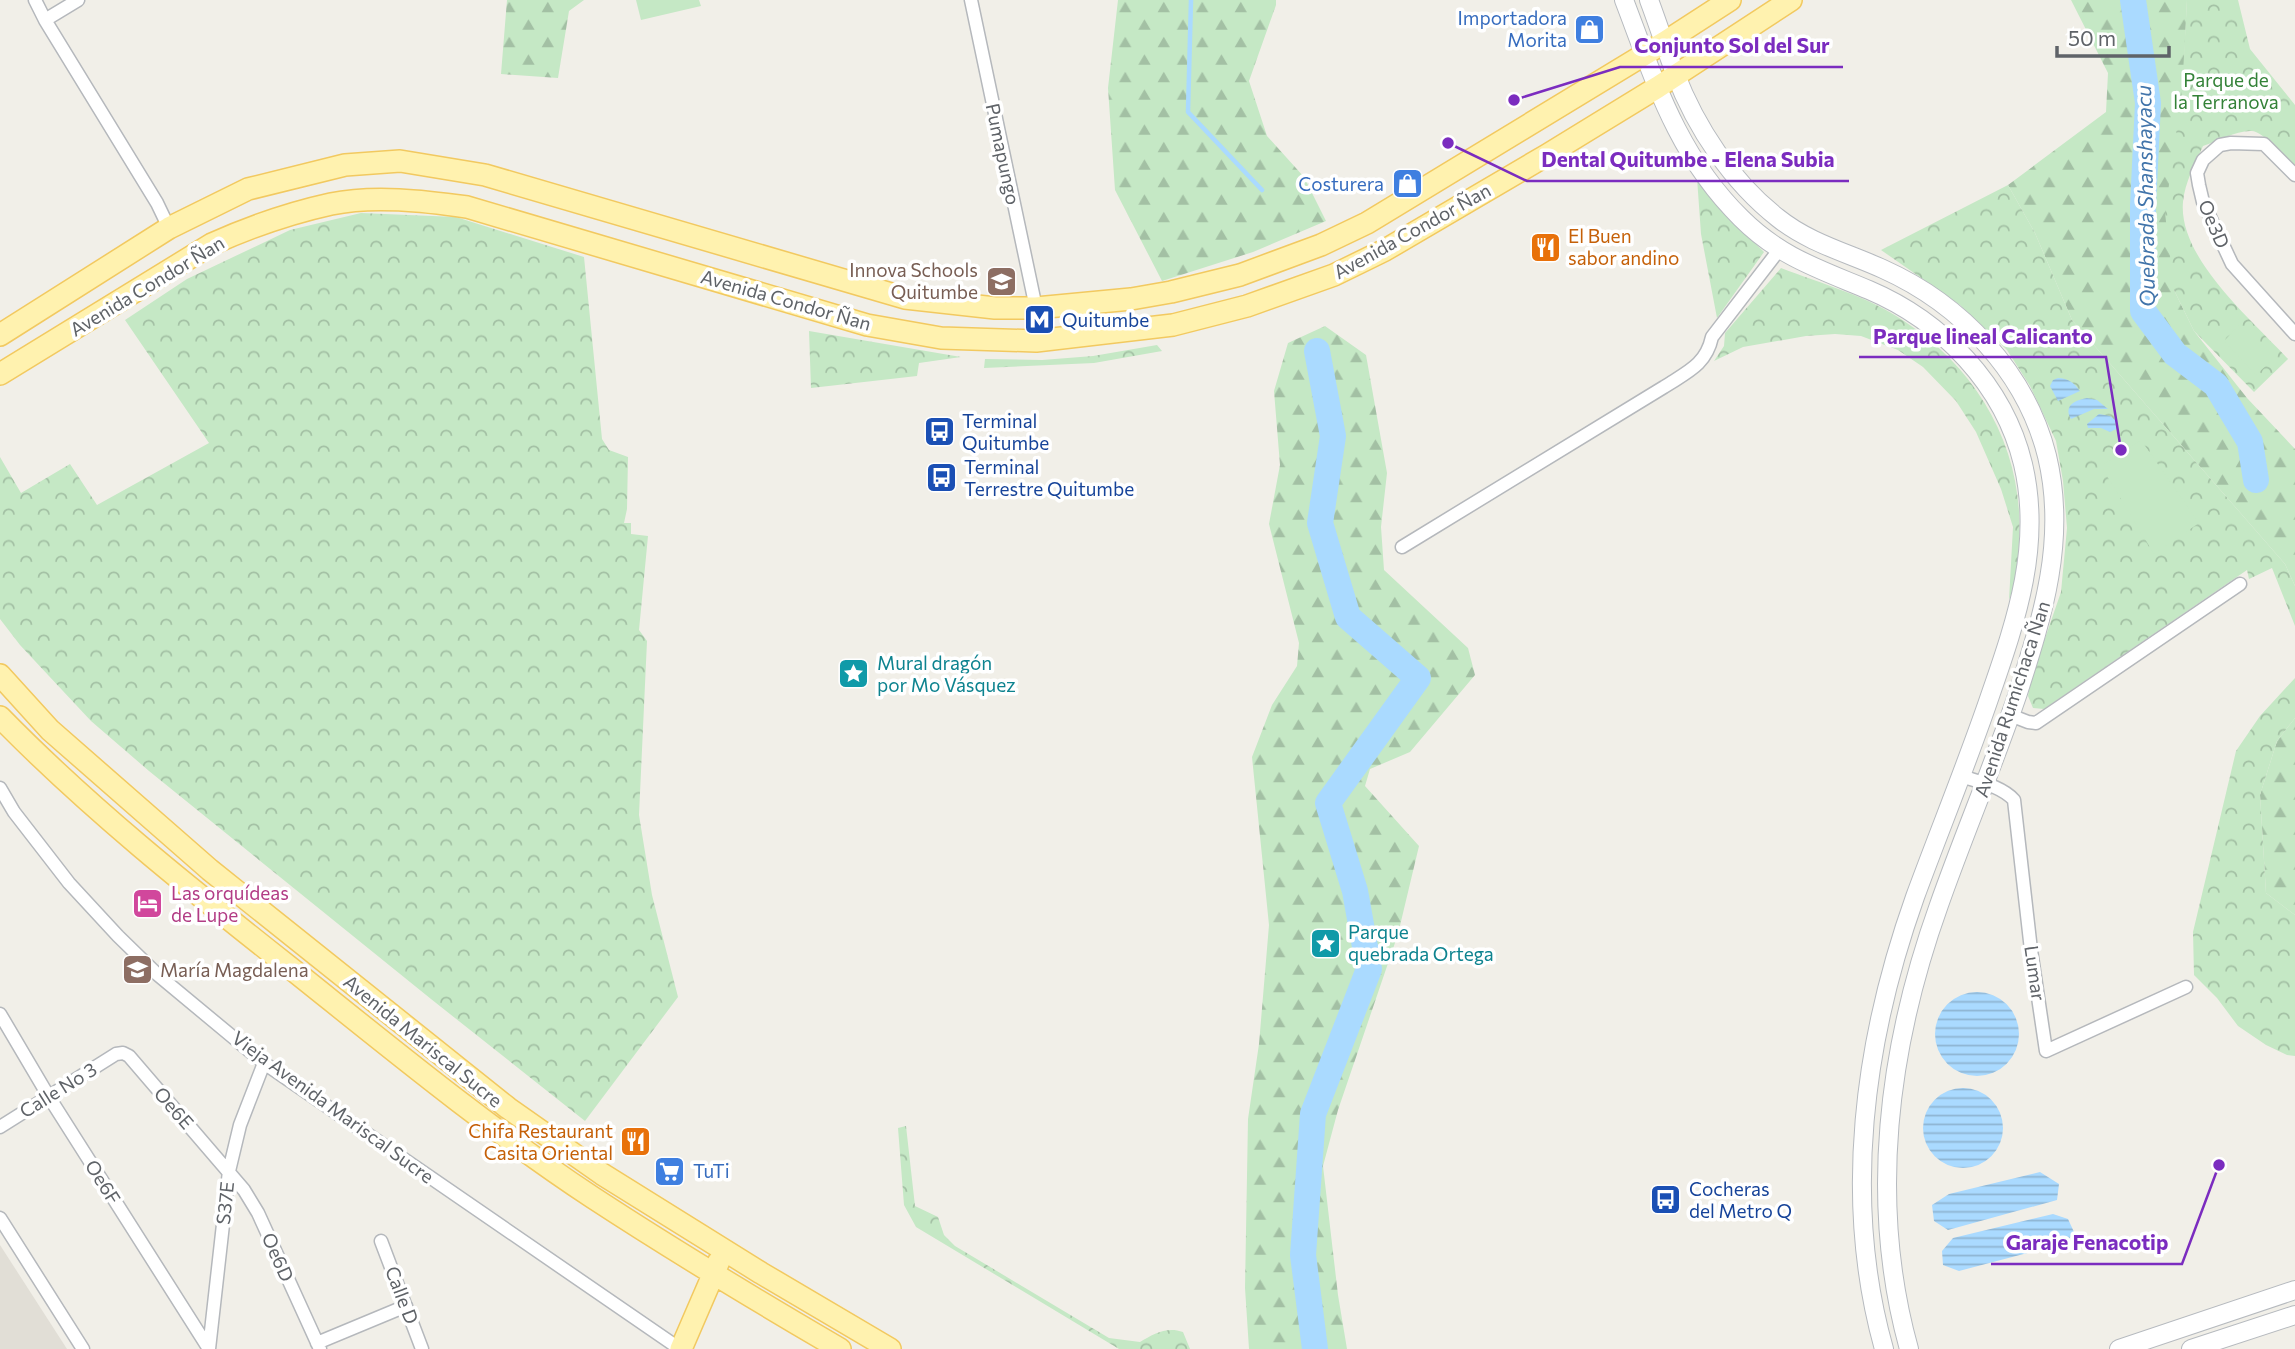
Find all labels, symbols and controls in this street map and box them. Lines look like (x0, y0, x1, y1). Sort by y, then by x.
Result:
place label: Importadora Morita (1458, 6, 1567, 51)
shop icon: Importadora Morita (1573, 12, 1607, 46)
scale bar (2057, 14, 2169, 58)
callout: Conjunto Sol del Sur (1620, 25, 1843, 67)
text: 50 m (2068, 25, 2116, 50)
text: Conjunto Sol del Sur (1634, 32, 1830, 57)
park label: Parque de la Terranova (2173, 68, 2279, 113)
water label: Quebrada Shanshayacu (2130, 85, 2159, 307)
street label: Pumapungo (982, 101, 1025, 207)
callout: Dental Quitumbe - Elena Subia (1527, 139, 1849, 181)
text: Dental Quitumbe - Elena Subia (1541, 146, 1835, 171)
shop icon: Costurera (1390, 167, 1424, 201)
place label: Costurera (1298, 172, 1384, 195)
street label: Avenida Condor Ñan (1329, 178, 1494, 283)
street label: Oe3D (2194, 196, 2235, 251)
place label: El Buen sabor andino (1568, 224, 1679, 269)
street label: Avenida Condor Ñan (65, 230, 228, 341)
restaurant icon: El Buen sabor andino (1528, 230, 1562, 264)
place label: Innova Schools Quitumbe (849, 258, 978, 303)
street label: Avenida Condor Ñan (698, 264, 874, 335)
school or university icon: Innova Schools Quitumbe (984, 264, 1018, 298)
metro station icon: Quitumbe (1022, 303, 1056, 337)
place label: Quitumbe (1062, 308, 1149, 331)
callout: Parque lineal Calicanto (1859, 315, 2106, 357)
text: Parque lineal Calicanto (1873, 323, 2093, 348)
place label: Terminal Quitumbe (962, 409, 1049, 454)
bus stop icon: Terminal Quitumbe (922, 415, 956, 449)
place label: Terminal Terrestre Quitumbe (964, 455, 1134, 500)
bus stop icon: Terminal Terrestre Quitumbe (924, 461, 958, 495)
street label: Avenida Rumichaca Ñan (1969, 598, 2054, 800)
place label: Mural dragón por Mo Vásquez (877, 651, 1016, 696)
place icon: Mural dragón por Mo Vásquez (837, 657, 871, 691)
place label: Las orquídeas de Lupe (171, 881, 289, 926)
hotel icon: Las orquídeas de Lupe (131, 887, 165, 921)
place label: Parque quebrada Ortega (1348, 920, 1494, 965)
place icon: Parque quebrada Ortega (1308, 926, 1342, 960)
street label: Lumar (2020, 944, 2051, 1002)
school or university icon: María Magdalena (120, 953, 154, 987)
place label: María Magdalena (160, 958, 309, 981)
street label: Avenida Mariscal Sucre (339, 970, 507, 1112)
street label: Vieja Avenida Mariscal Sucre (228, 1026, 439, 1188)
street label: Calle No 3 (15, 1057, 100, 1122)
street label: Oe6E (150, 1082, 199, 1133)
place label: Chifa Restaurant Casita Oriental (468, 1119, 613, 1164)
restaurant icon: Chifa Restaurant Casita Oriental (619, 1125, 653, 1159)
supermarket icon: TuTi (653, 1154, 687, 1188)
street label: Oe6F (81, 1155, 126, 1208)
place label: TuTi (693, 1159, 730, 1182)
place label: Cocheras del Metro Q (1689, 1177, 1792, 1222)
street label: S37E (211, 1180, 238, 1226)
bus stop icon: Cocheras del Metro Q (1649, 1183, 1683, 1217)
callout: Garaje Fenacotip (1991, 1222, 2182, 1264)
street label: Oe6D (258, 1229, 299, 1285)
text: Garaje Fenacotip (2006, 1229, 2168, 1254)
street label: Calle D (381, 1263, 424, 1327)

